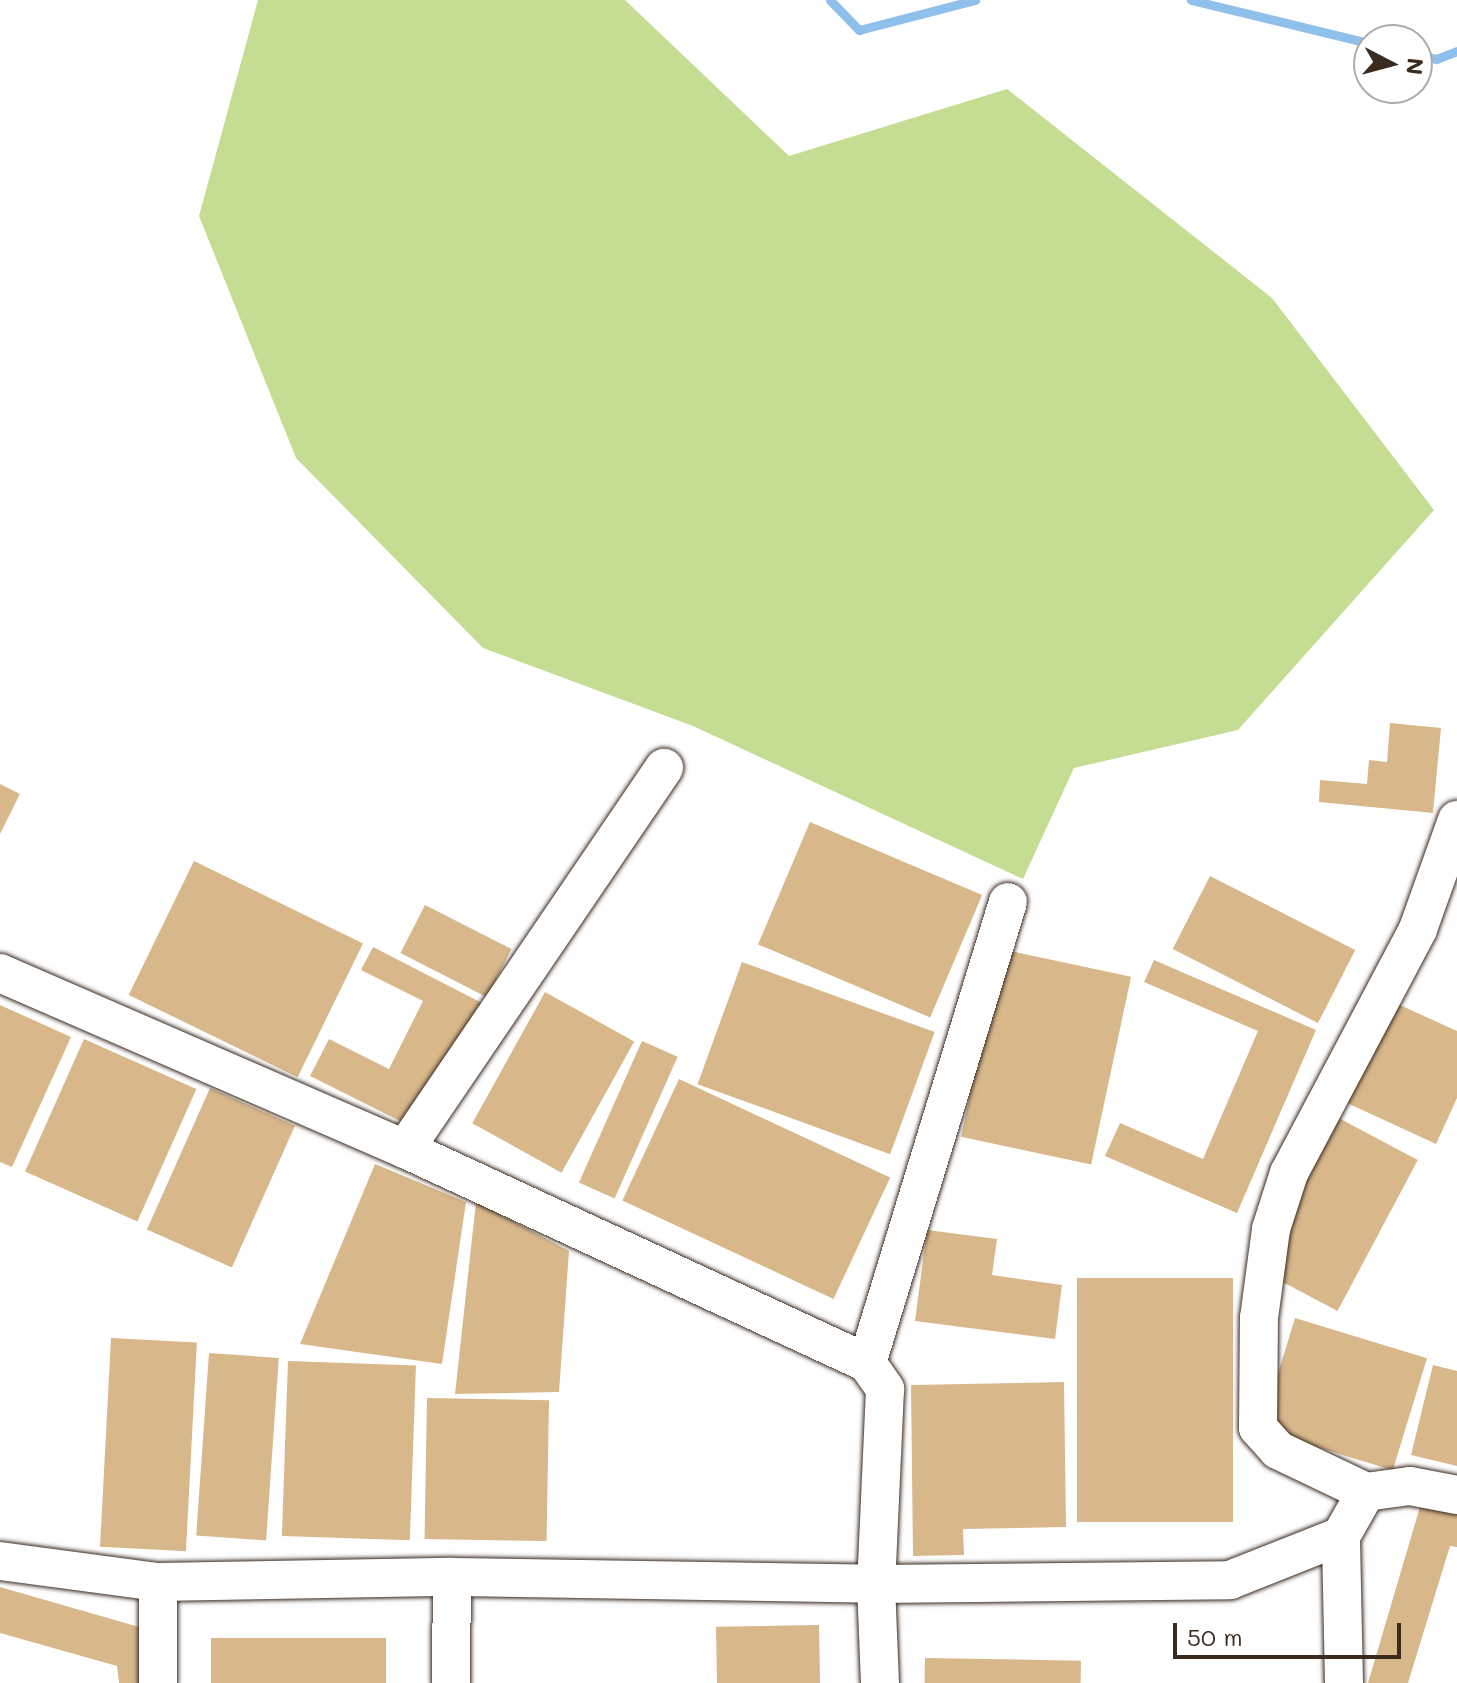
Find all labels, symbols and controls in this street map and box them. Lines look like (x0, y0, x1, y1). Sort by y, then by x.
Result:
north arrow (1353, 24, 1433, 104)
text: N (1400, 57, 1431, 76)
scale bar (1177, 1607, 1405, 1657)
text: 50 m (1187, 1621, 1243, 1652)

